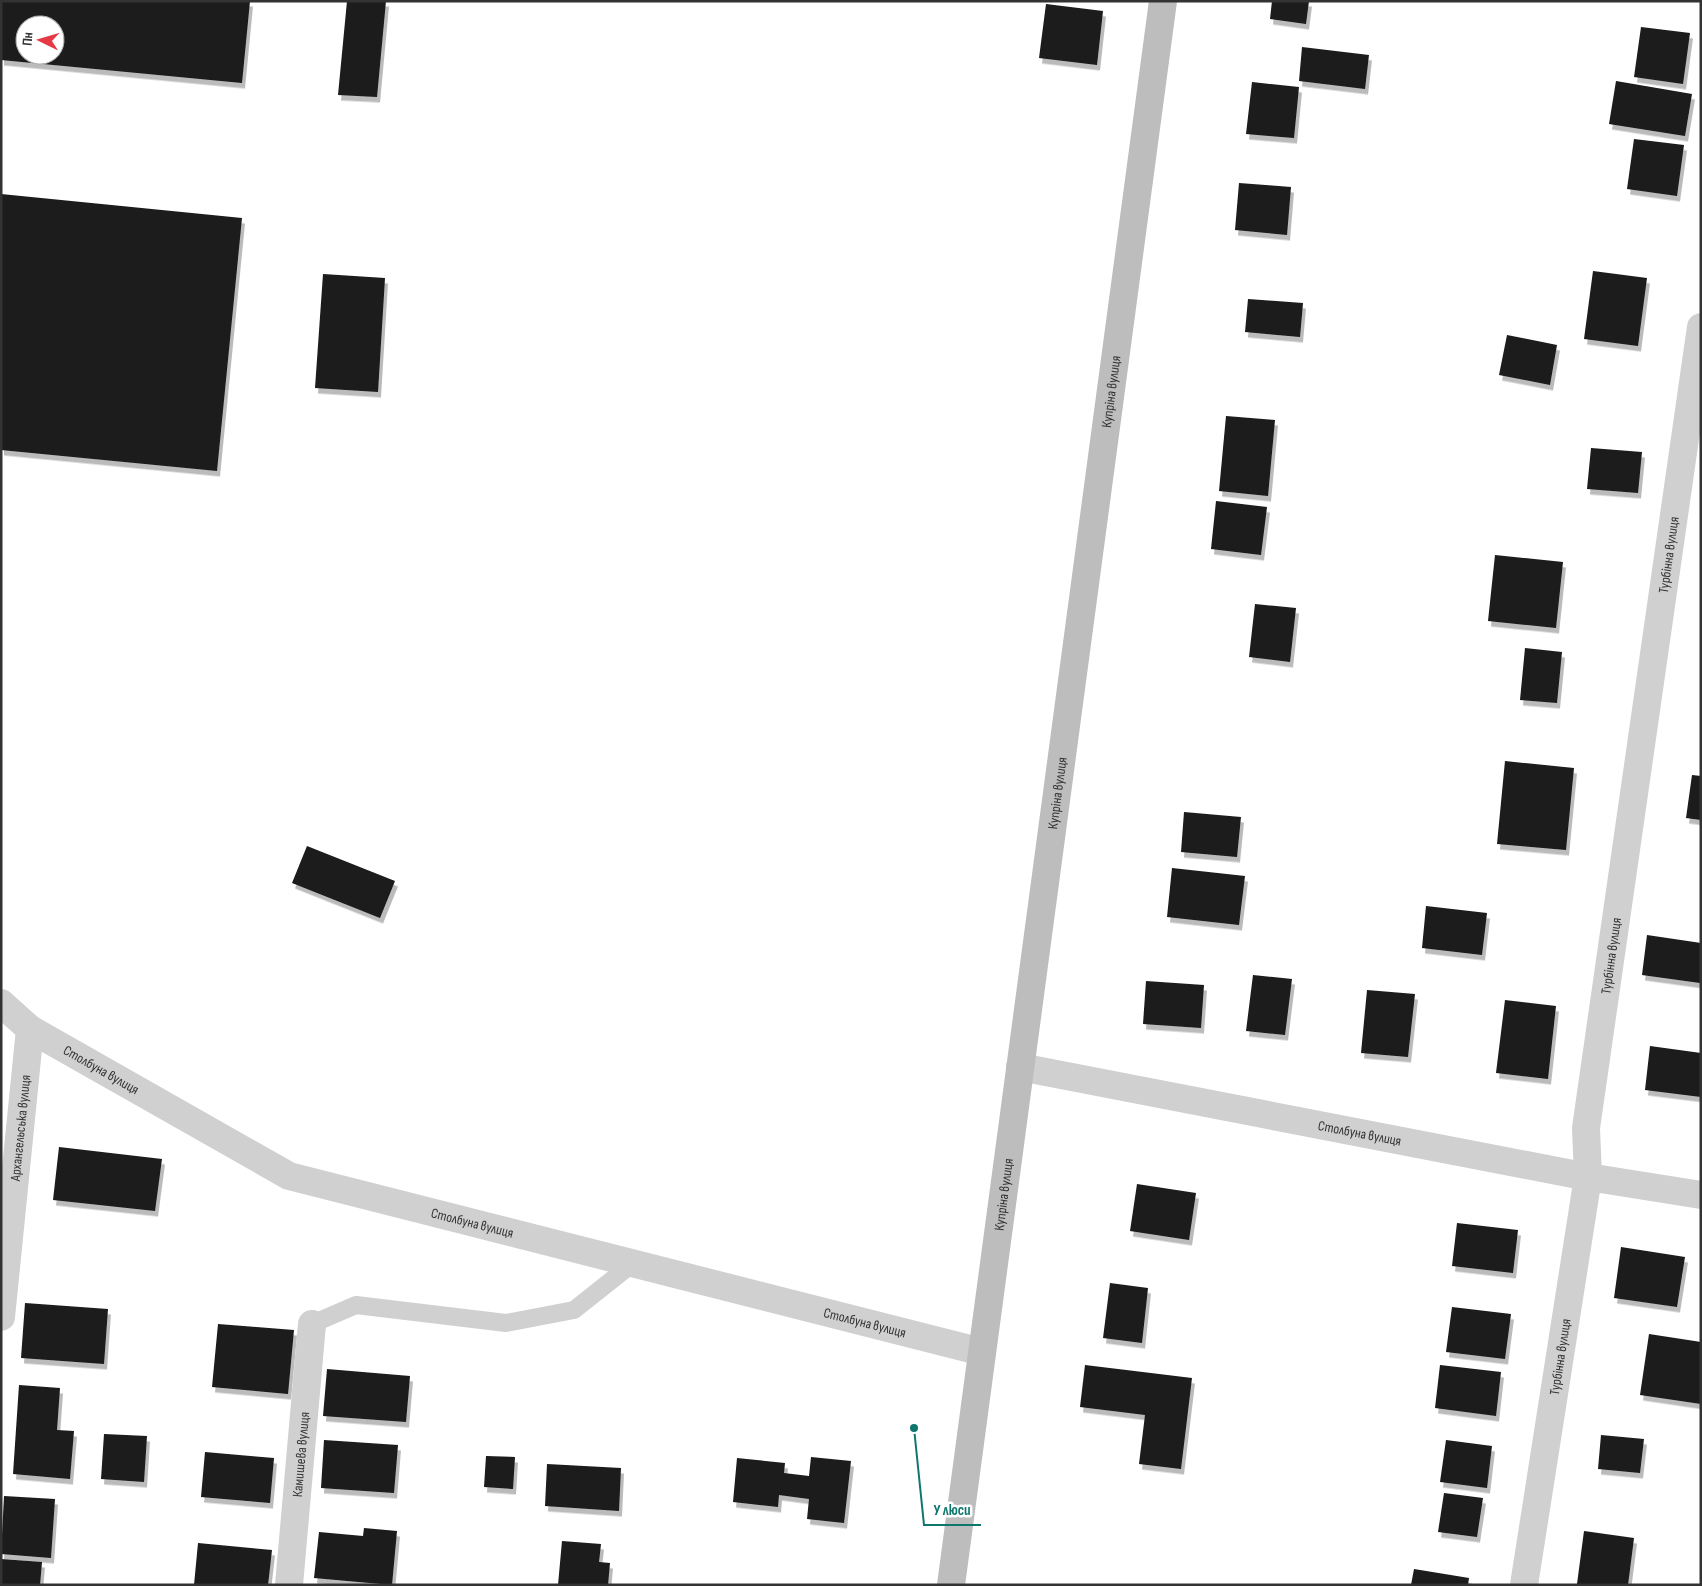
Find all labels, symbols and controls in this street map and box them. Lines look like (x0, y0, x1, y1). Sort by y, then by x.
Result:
north arrow (15, 15, 65, 65)
text: Пн (18, 31, 37, 46)
street label: Купріна вулиця (1097, 354, 1124, 429)
street label: Турбінна вулиця (1654, 515, 1682, 594)
street label: Купріна вулиця (1044, 756, 1070, 830)
street label: Турбінна вулиця (1597, 916, 1625, 995)
street label: Столбуна вулиця (60, 1041, 142, 1098)
street label: Архангельська вулиця (6, 1074, 34, 1183)
street label: Столбуна вулиця (1317, 1116, 1403, 1149)
street label: Купріна вулиця (990, 1157, 1017, 1232)
street label: Столбуна вулиця (429, 1204, 515, 1241)
street label: Столбуна вулиця (822, 1304, 908, 1341)
street label: Турбінна вулиця (1545, 1317, 1574, 1396)
street label: Камишева вулиця (288, 1411, 313, 1498)
callout: У люси (924, 1495, 981, 1525)
text: У люси (933, 1501, 971, 1520)

